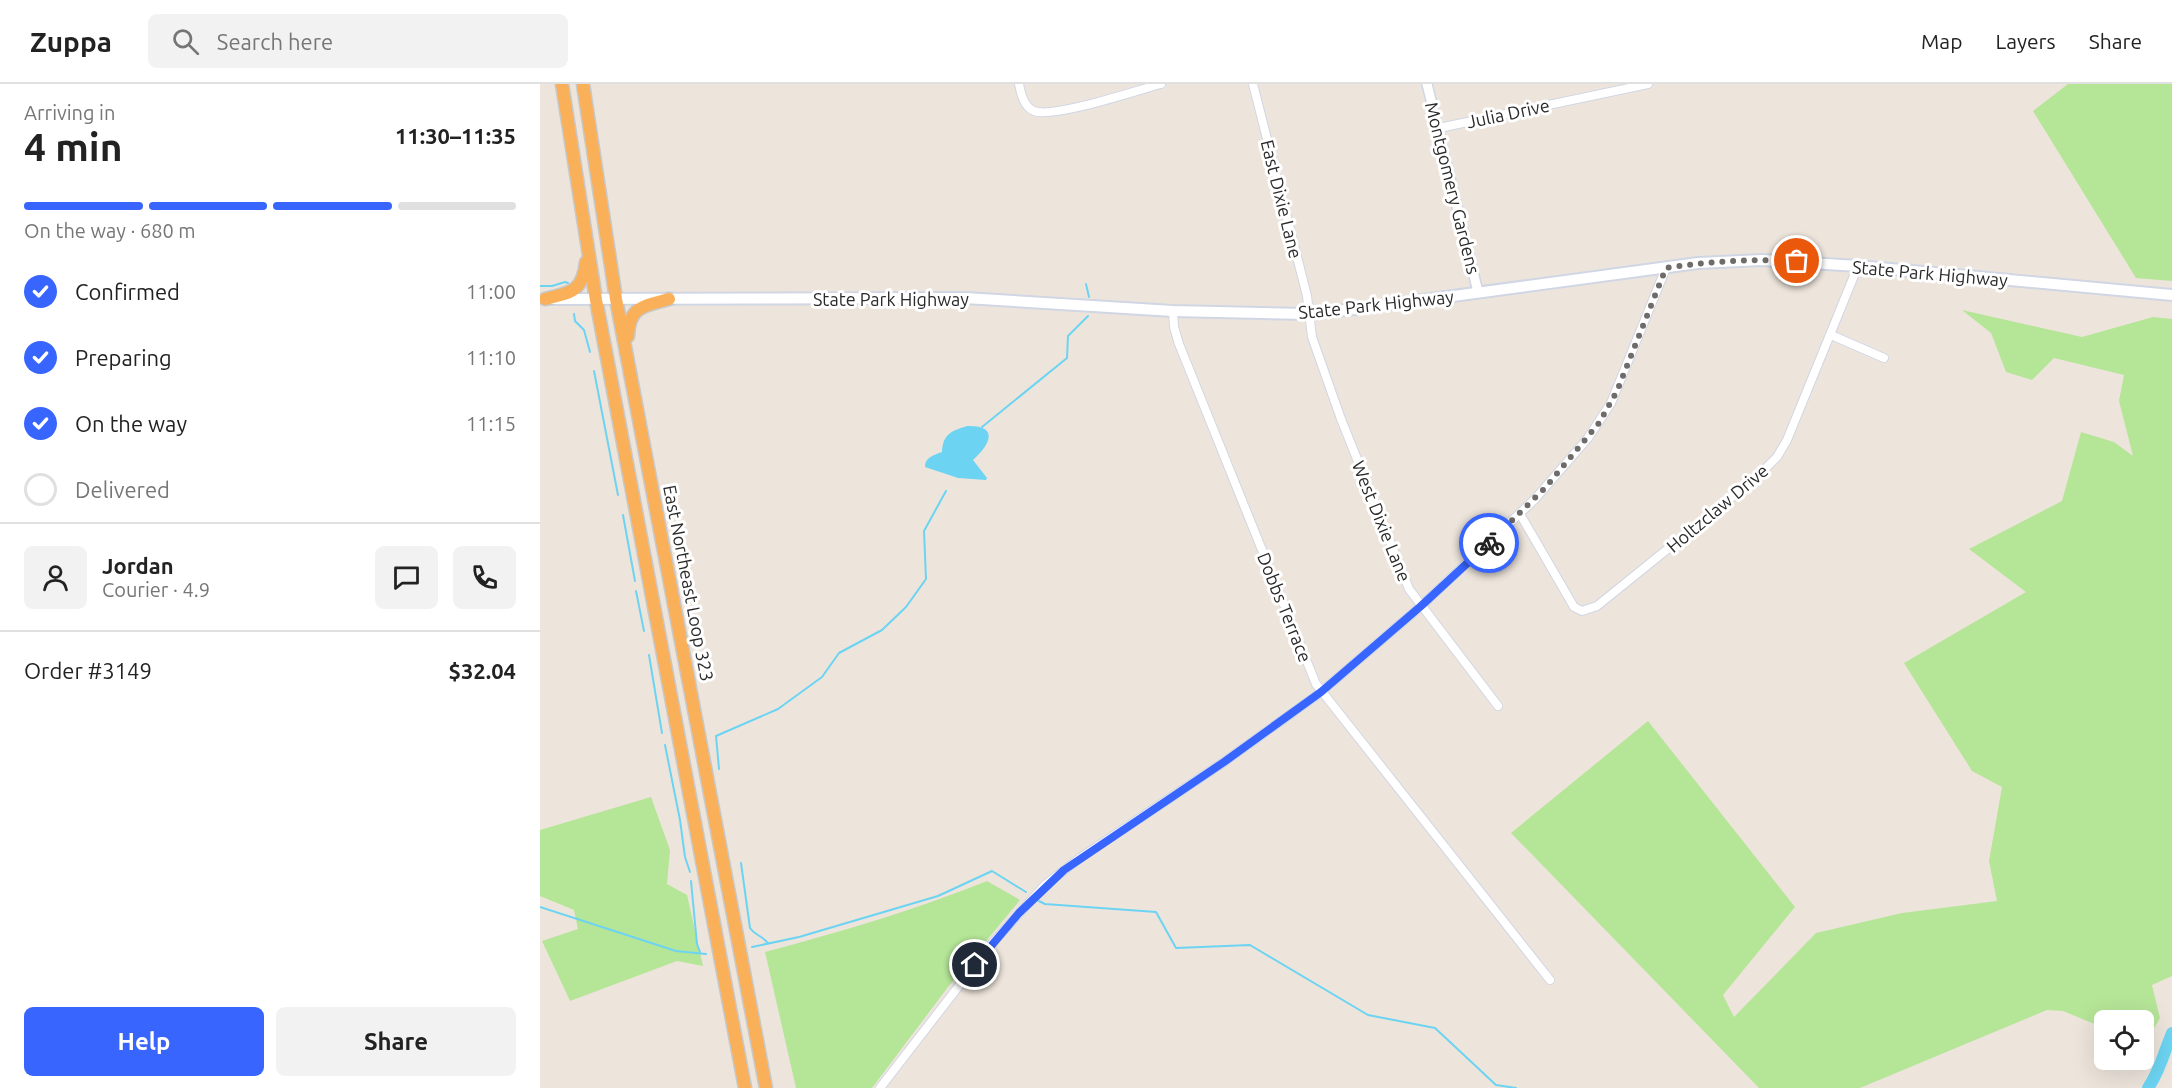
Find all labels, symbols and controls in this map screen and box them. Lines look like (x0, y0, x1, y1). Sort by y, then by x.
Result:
search box (148, 14, 568, 68)
icon: search (169, 25, 202, 58)
text: Zuppa (30, 26, 112, 57)
text: Search here (217, 29, 333, 54)
text: Map (1921, 29, 1962, 53)
text: Layers (1995, 29, 2056, 53)
text: Share (2089, 29, 2142, 53)
street label: Julia Drive (1465, 94, 1551, 132)
street label: Montgomery Gardens (1422, 100, 1484, 276)
text: Arriving in (24, 101, 115, 124)
text: 11:30–11:35 (395, 123, 516, 148)
text: 4 min (24, 125, 123, 168)
street label: East Dixie Lane (1258, 138, 1306, 260)
text: On the way · 680 m (24, 219, 196, 242)
pin (1771, 235, 1822, 286)
icon: bag (1780, 244, 1813, 277)
street label: State Park Highway (1851, 256, 2009, 290)
icon: check (24, 275, 57, 308)
text: Confirmed (75, 279, 180, 304)
text: 11:00 (466, 280, 516, 303)
street label: State Park Highway (1297, 286, 1455, 322)
street label: State Park Highway (813, 289, 969, 309)
icon: check (24, 341, 57, 374)
text: Preparing (75, 345, 172, 370)
text: 11:10 (466, 346, 516, 369)
icon: check (24, 407, 57, 440)
text: On the way (75, 411, 187, 436)
text: 11:15 (466, 412, 516, 435)
street label: West Dixie Lane (1349, 458, 1415, 584)
street label: Holtzclaw Drive (1662, 460, 1772, 556)
text: Delivered (75, 477, 170, 502)
street label: East Northeast Loop 323 (660, 483, 718, 683)
courier (1459, 513, 1519, 573)
icon: bike (1473, 527, 1506, 560)
button: person (24, 546, 87, 609)
button: chat (375, 546, 438, 609)
button: phone (453, 546, 516, 609)
street label: Dobbs Terrace (1254, 549, 1316, 665)
text: Jordan (102, 553, 174, 578)
text: Courier · 4.9 (102, 578, 210, 601)
text: Order #3149 (24, 658, 152, 683)
text: $32.04 (449, 658, 516, 683)
pin (949, 939, 1000, 990)
icon: home (958, 948, 991, 981)
button: Help (24, 1007, 264, 1076)
button: Share (276, 1007, 516, 1076)
map controls (2094, 1010, 2154, 1070)
button: locate (2094, 1010, 2154, 1070)

